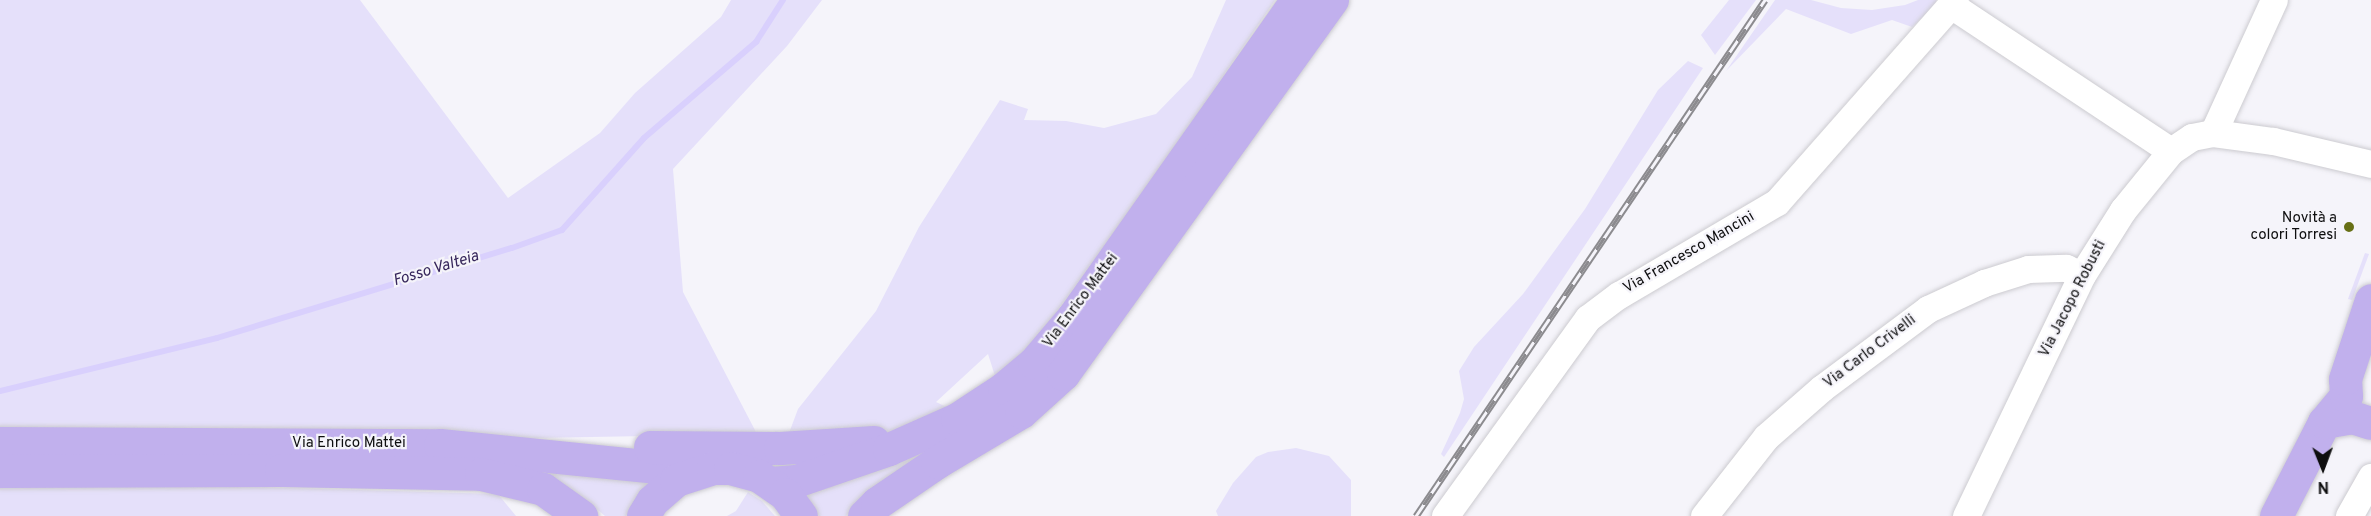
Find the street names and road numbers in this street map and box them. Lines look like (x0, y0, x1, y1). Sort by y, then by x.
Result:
street label: Via Francesco Mancini (1620, 208, 1758, 298)
street label: Via Jacopo Robusti (2036, 238, 2110, 360)
street label: Via Enrico Mattei (1040, 250, 1122, 352)
street label: Via Carlo Crivelli (1820, 311, 1920, 393)
street label: Via Enrico Mattei (292, 435, 406, 453)

